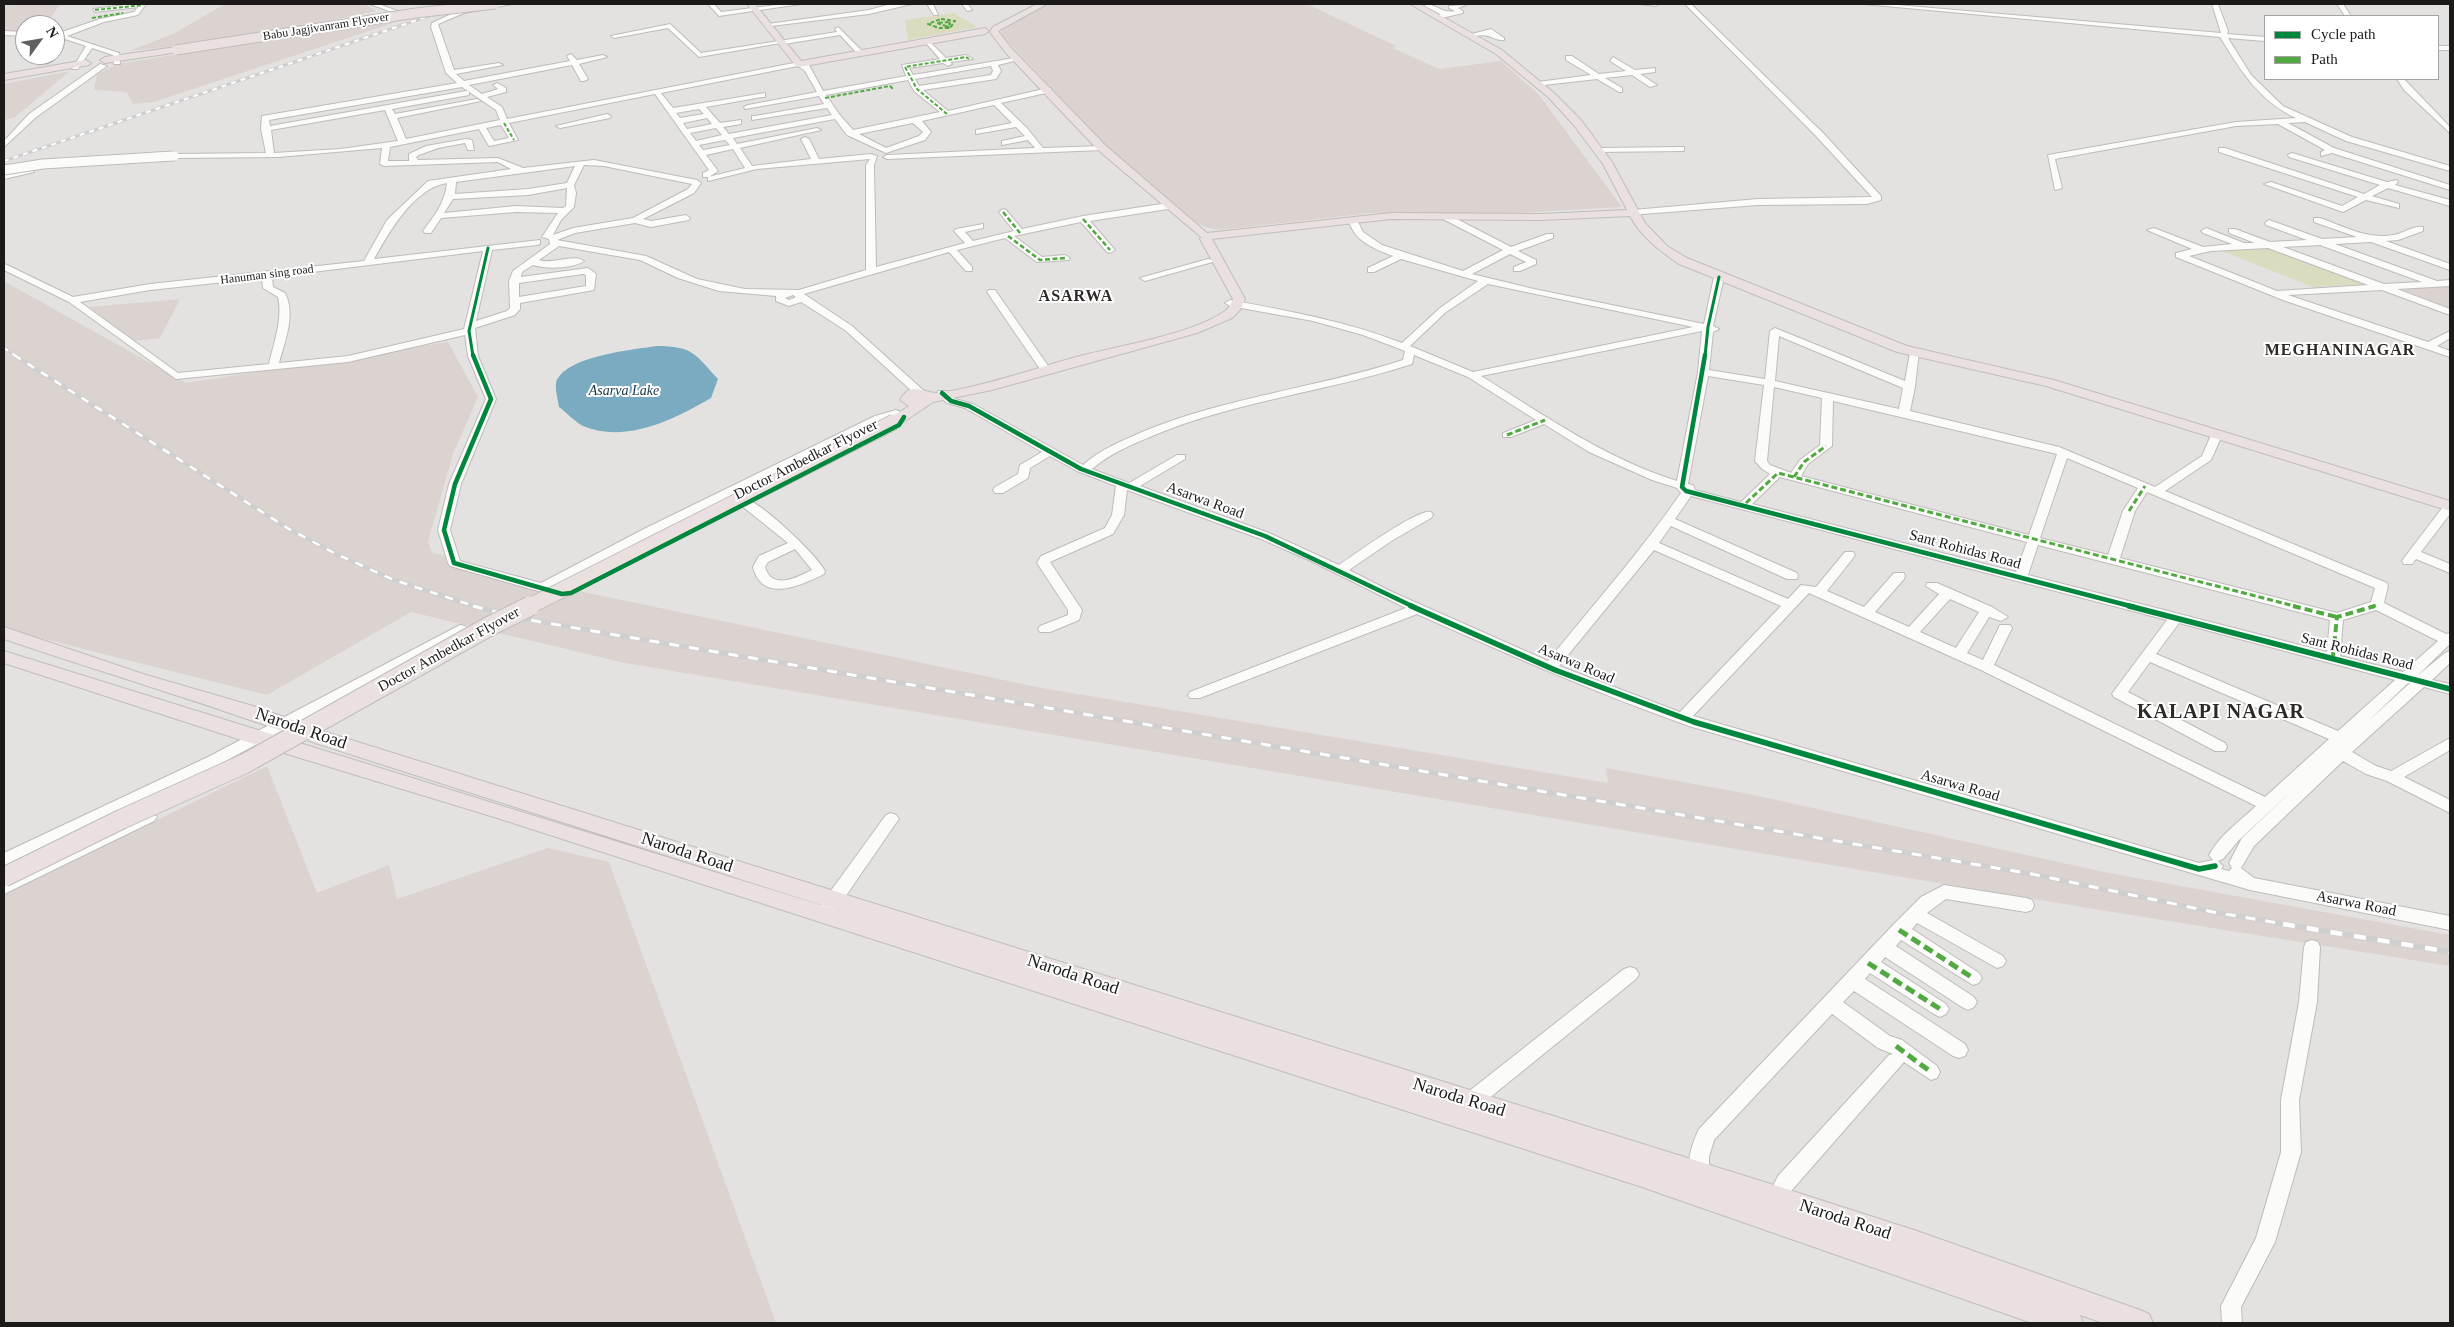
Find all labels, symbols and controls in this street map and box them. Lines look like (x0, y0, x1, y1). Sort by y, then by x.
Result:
street label: Babu Jagjivanram Flyover (262, 10, 390, 44)
north arrow (15, 15, 65, 65)
legend (2264, 15, 2439, 80)
text: N (43, 24, 61, 41)
text: Cycle path (2311, 26, 2376, 42)
text: Path (2311, 51, 2338, 67)
street label: Hanuman sing road (219, 262, 315, 288)
district label: ASARWA (1038, 287, 1114, 307)
district label: MEGHANINAGAR (2263, 341, 2417, 361)
water label: Asarva Lake (589, 383, 659, 399)
street label: Doctor Ambedkar Flyover (731, 416, 881, 504)
street label: Asarwa Road (1164, 479, 1246, 523)
street label: Sant Rohidas Road (1907, 526, 2023, 574)
street label: Doctor Ambedkar Flyover (375, 604, 523, 696)
street label: Sant Rohidas Road (2299, 629, 2415, 675)
street label: Asarwa Road (1535, 640, 1617, 688)
district label: KALAPI NAGAR (2135, 701, 2307, 725)
street label: Naroda Road (252, 703, 350, 755)
street label: Asarwa Road (1918, 766, 2002, 806)
street label: Naroda Road (638, 828, 736, 878)
street label: Asarwa Road (2314, 887, 2398, 921)
street label: Naroda Road (1024, 950, 1122, 1000)
street label: Naroda Road (1410, 1074, 1508, 1122)
street label: Naroda Road (1796, 1195, 1894, 1245)

